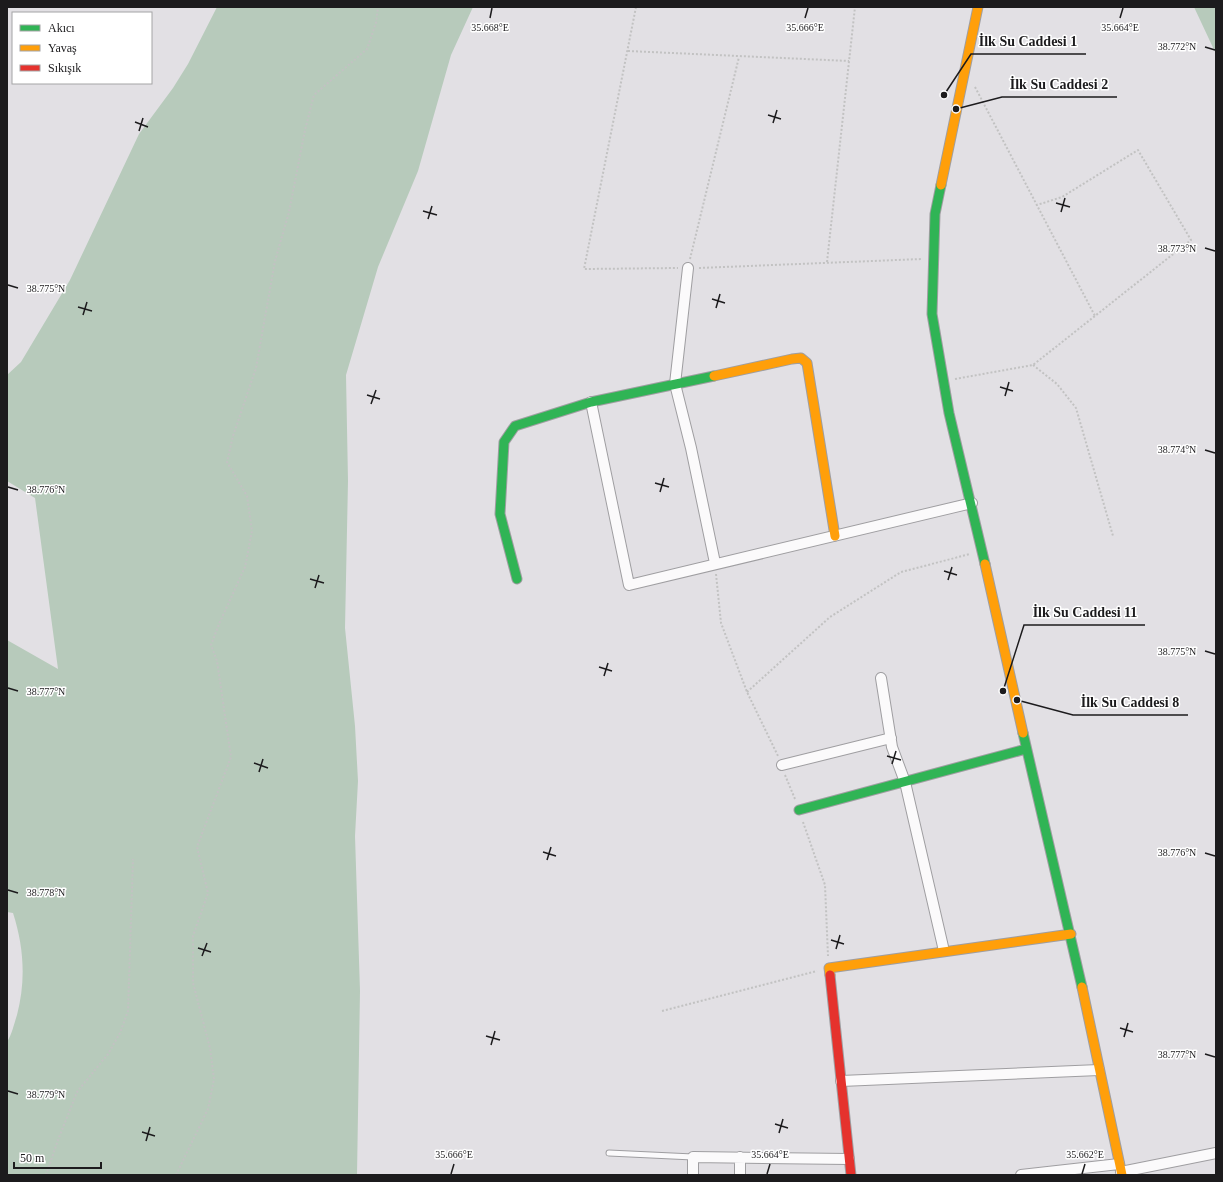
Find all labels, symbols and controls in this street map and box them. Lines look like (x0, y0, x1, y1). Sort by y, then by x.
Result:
legend (12, 12, 152, 84)
text: Akıcı (48, 21, 75, 35)
text: 35.668°E (471, 22, 509, 33)
text: 35.666°E (786, 22, 824, 33)
text: 35.664°E (1101, 22, 1139, 33)
callout: İlk Su Caddesi 1 (971, 28, 1086, 54)
text: İlk Su Caddesi 1 (979, 33, 1077, 49)
text: Yavaş (48, 41, 77, 55)
text: 38.772°N (1158, 41, 1196, 52)
text: Sıkışık (48, 61, 81, 75)
callout: İlk Su Caddesi 2 (1002, 71, 1117, 97)
text: İlk Su Caddesi 2 (1010, 76, 1108, 92)
text: 38.773°N (1158, 243, 1196, 254)
text: 38.775°N (27, 283, 65, 294)
text: 38.774°N (1158, 444, 1196, 455)
text: 38.776°N (27, 484, 65, 495)
callout: İlk Su Caddesi 11 (1024, 599, 1145, 625)
text: İlk Su Caddesi 11 (1033, 604, 1137, 620)
text: 38.775°N (1158, 646, 1196, 657)
text: 38.777°N (27, 686, 65, 697)
callout: İlk Su Caddesi 8 (1073, 689, 1188, 715)
text: İlk Su Caddesi 8 (1081, 694, 1179, 710)
text: 38.776°N (1158, 847, 1196, 858)
text: 38.778°N (27, 887, 65, 898)
text: 38.777°N (1158, 1049, 1196, 1060)
text: 38.779°N (27, 1089, 65, 1100)
scale bar (14, 1144, 101, 1170)
text: 35.666°E (435, 1149, 473, 1160)
text: 35.664°E (751, 1149, 789, 1160)
text: 35.662°E (1066, 1149, 1104, 1160)
text: 50 m (20, 1151, 45, 1165)

